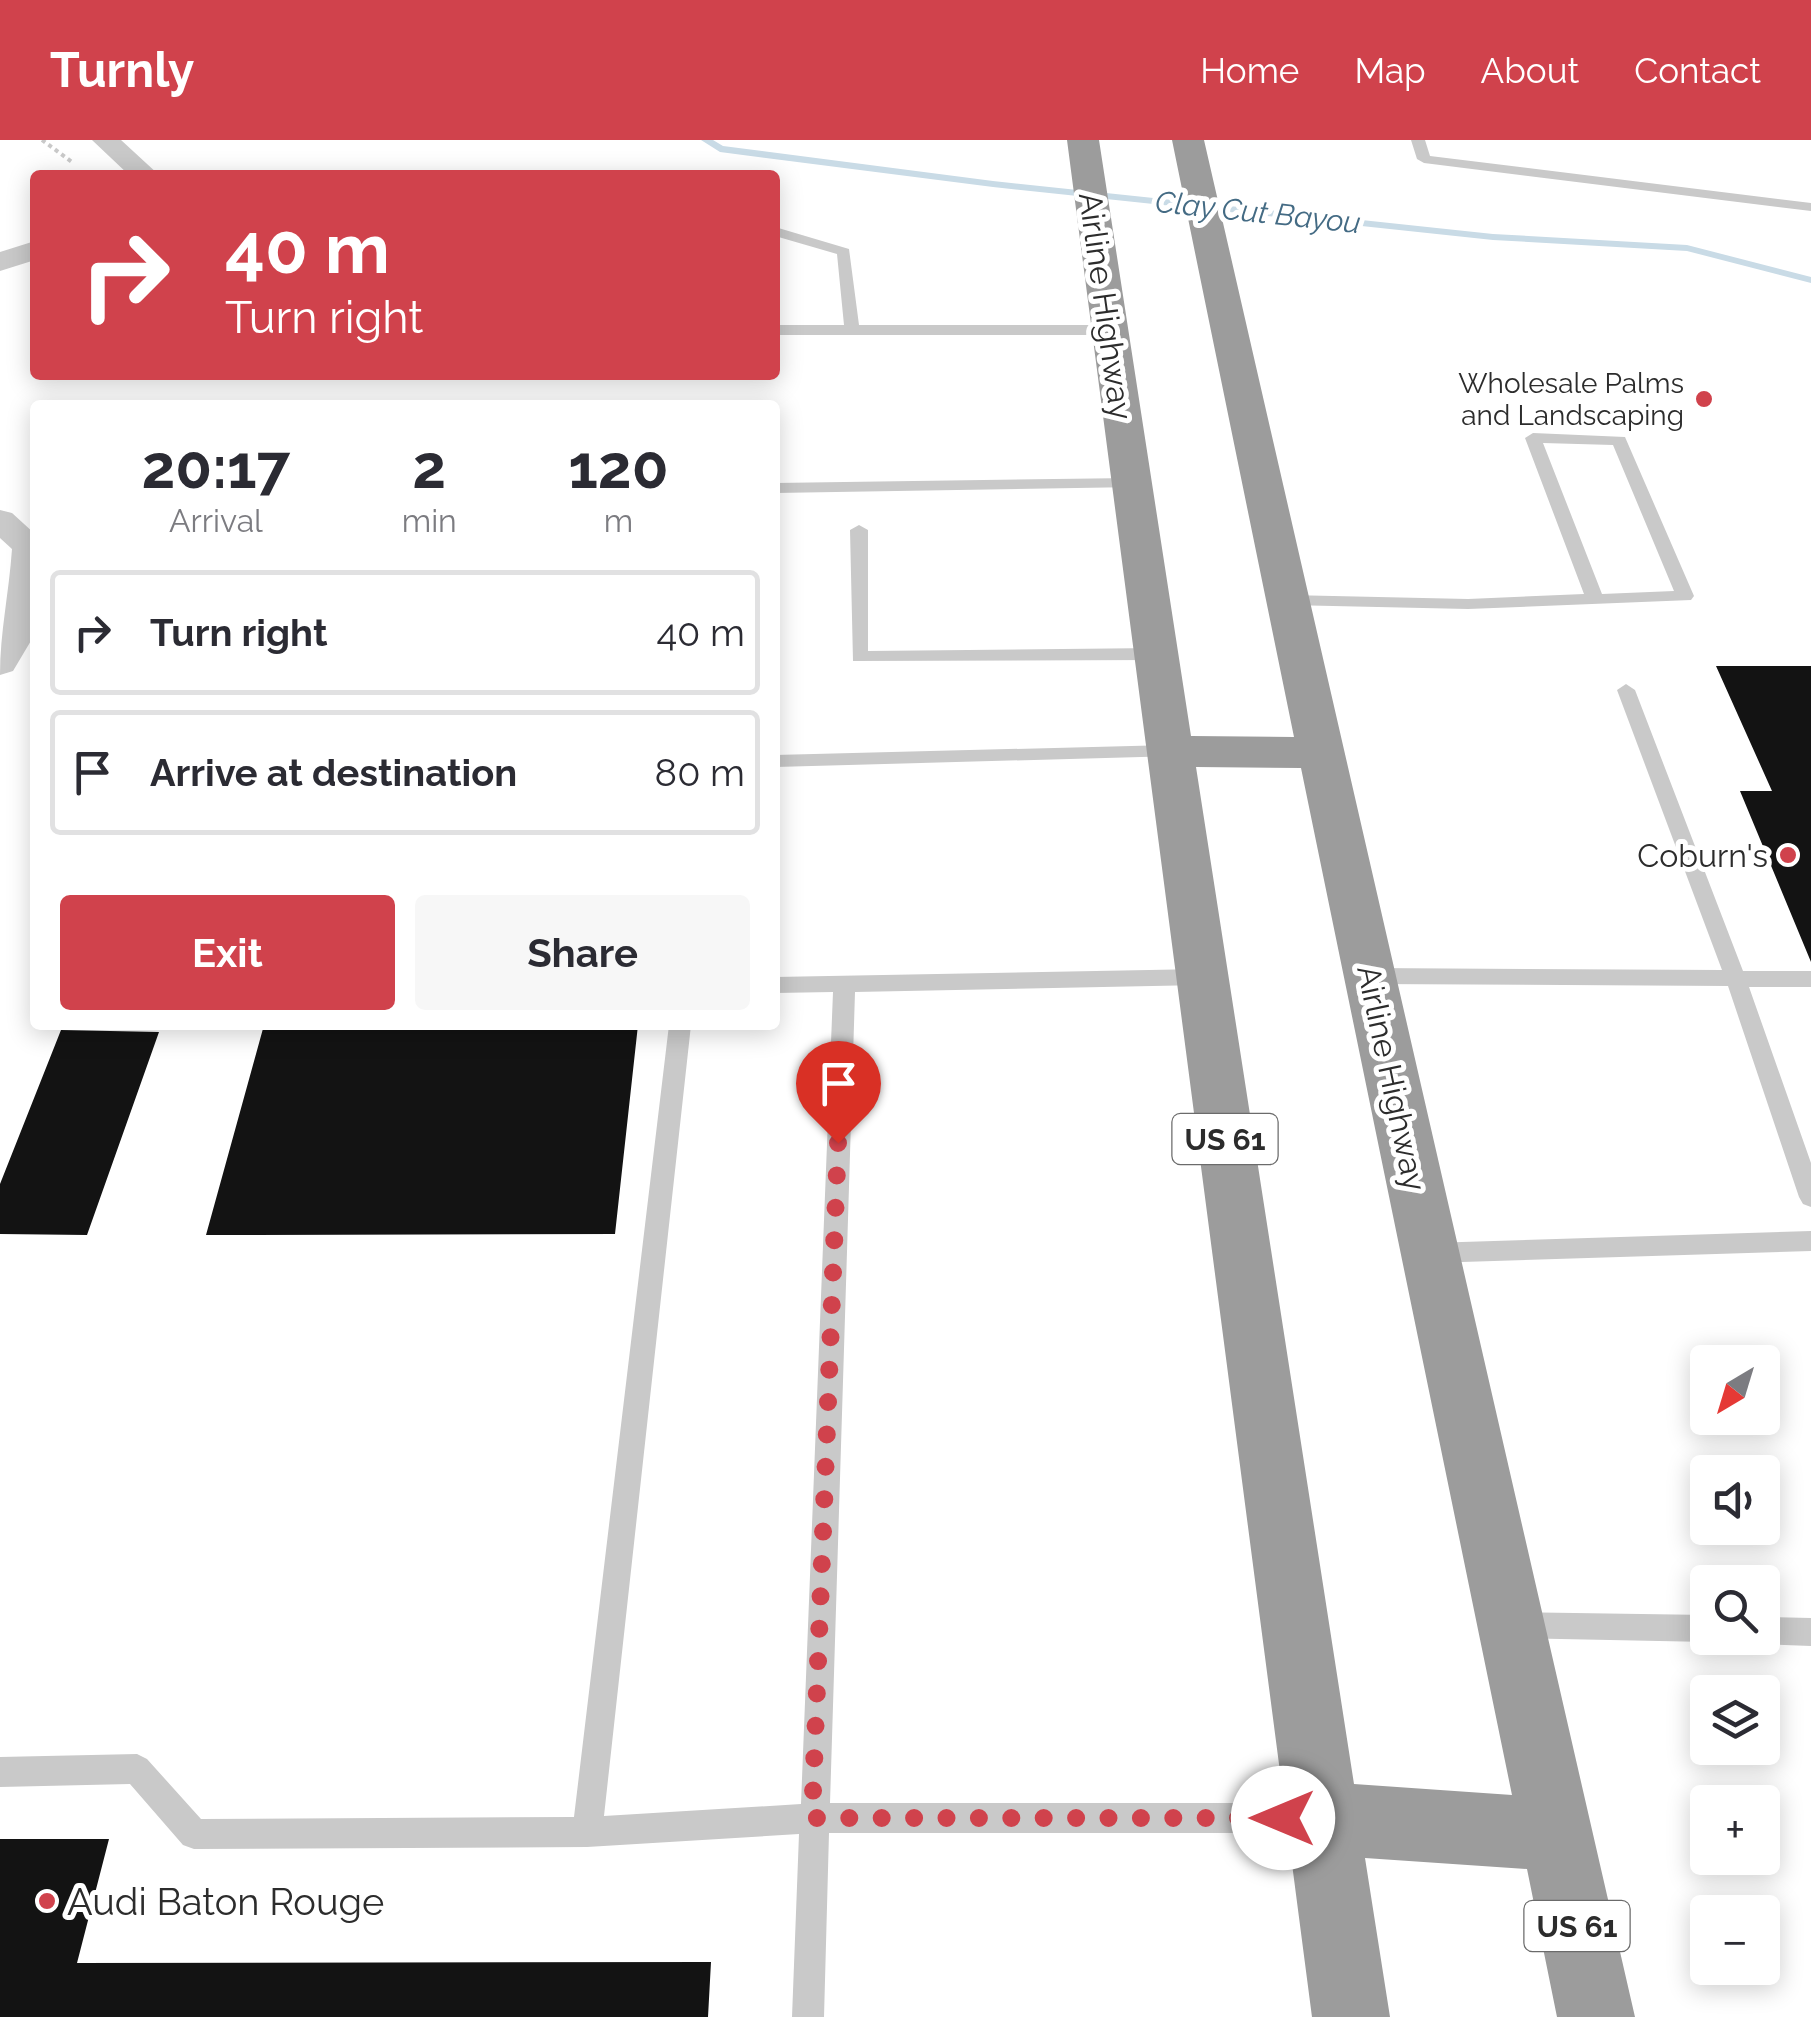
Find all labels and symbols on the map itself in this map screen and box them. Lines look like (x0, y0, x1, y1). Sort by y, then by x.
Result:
water label: Clay Cut Bayou (1153, 184, 1363, 240)
street label: Airline Highway (1072, 190, 1140, 422)
place label: Wholesale Palms and Landscaping (1458, 367, 1684, 432)
marker: Wholesale Palms and Landscaping (1693, 388, 1715, 410)
place label: Coburn's (1637, 837, 1768, 874)
marker: Coburn's (1777, 844, 1799, 866)
street label: Airline Highway (1350, 962, 1434, 1194)
pin (796, 1041, 881, 1144)
road number: US 61 (1172, 1114, 1278, 1164)
north arrow (1690, 1345, 1780, 1435)
position arrow (1231, 1766, 1335, 1870)
place label: Audi Baton Rouge (67, 1879, 384, 1924)
marker: Audi Baton Rouge (36, 1890, 58, 1912)
road number: US 61 (1524, 1901, 1630, 1951)

